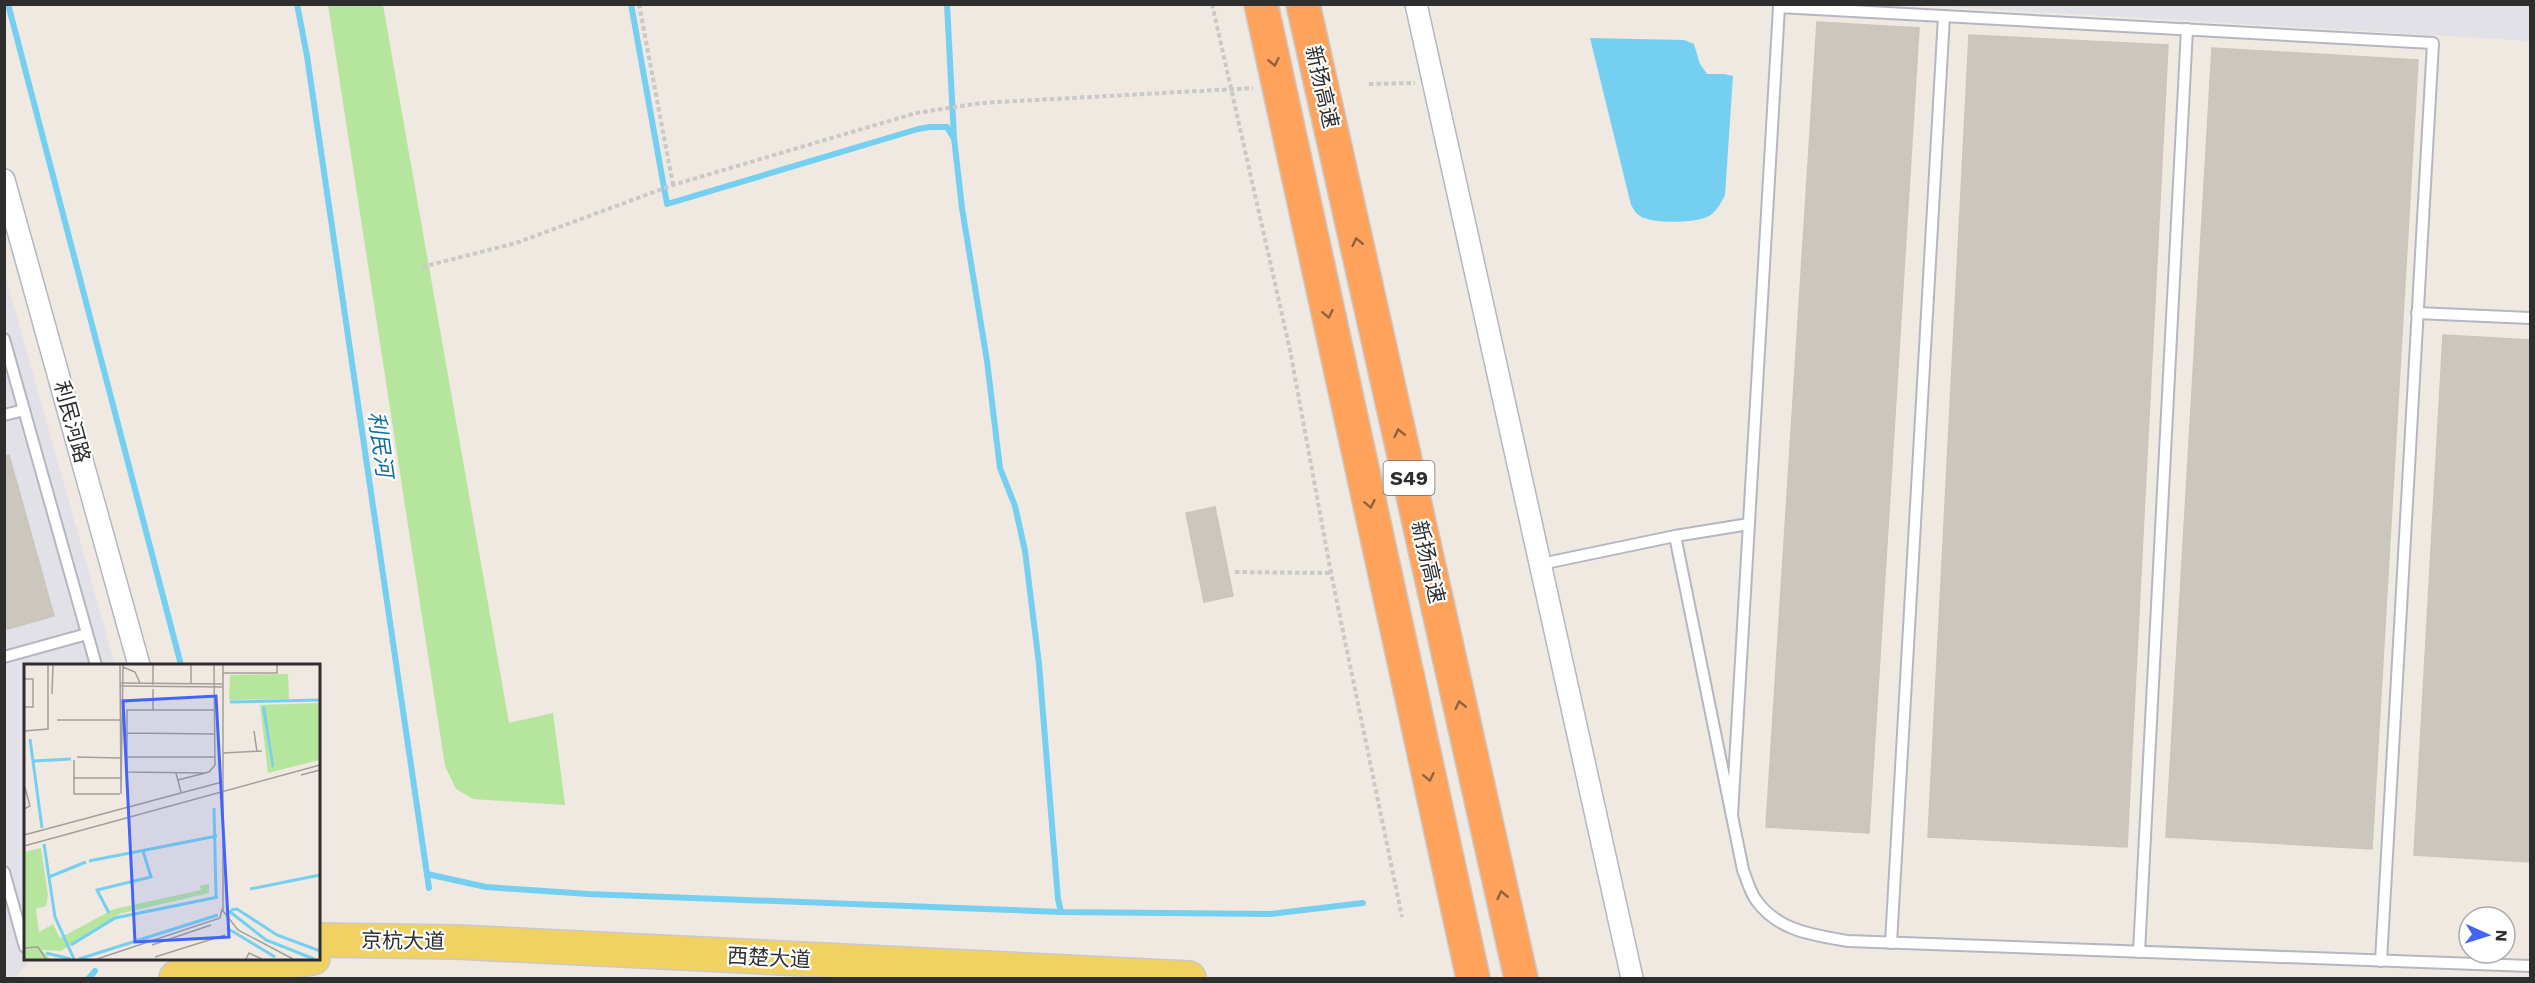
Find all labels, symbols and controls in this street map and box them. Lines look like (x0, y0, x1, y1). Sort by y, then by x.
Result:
street label: 新扬高速 (1301, 43, 1344, 131)
one-way arrow (1266, 56, 1279, 66)
one-way arrow (1351, 237, 1364, 247)
one-way arrow (1321, 308, 1334, 318)
street label: 利民河路 (50, 378, 95, 466)
water label: 利民河 (364, 410, 398, 482)
one-way arrow (1393, 428, 1406, 438)
road number: S49 (1384, 461, 1434, 495)
one-way arrow (1363, 499, 1376, 509)
street label: 新扬高速 (1407, 518, 1450, 606)
inset map (24, 664, 320, 959)
one-way arrow (1454, 700, 1467, 710)
one-way arrow (1422, 772, 1435, 782)
one-way arrow (1497, 890, 1510, 900)
north arrow (2457, 905, 2517, 965)
street label: 京杭大道 (361, 927, 445, 954)
text: N (2492, 929, 2511, 942)
street label: 西楚大道 (726, 943, 812, 972)

